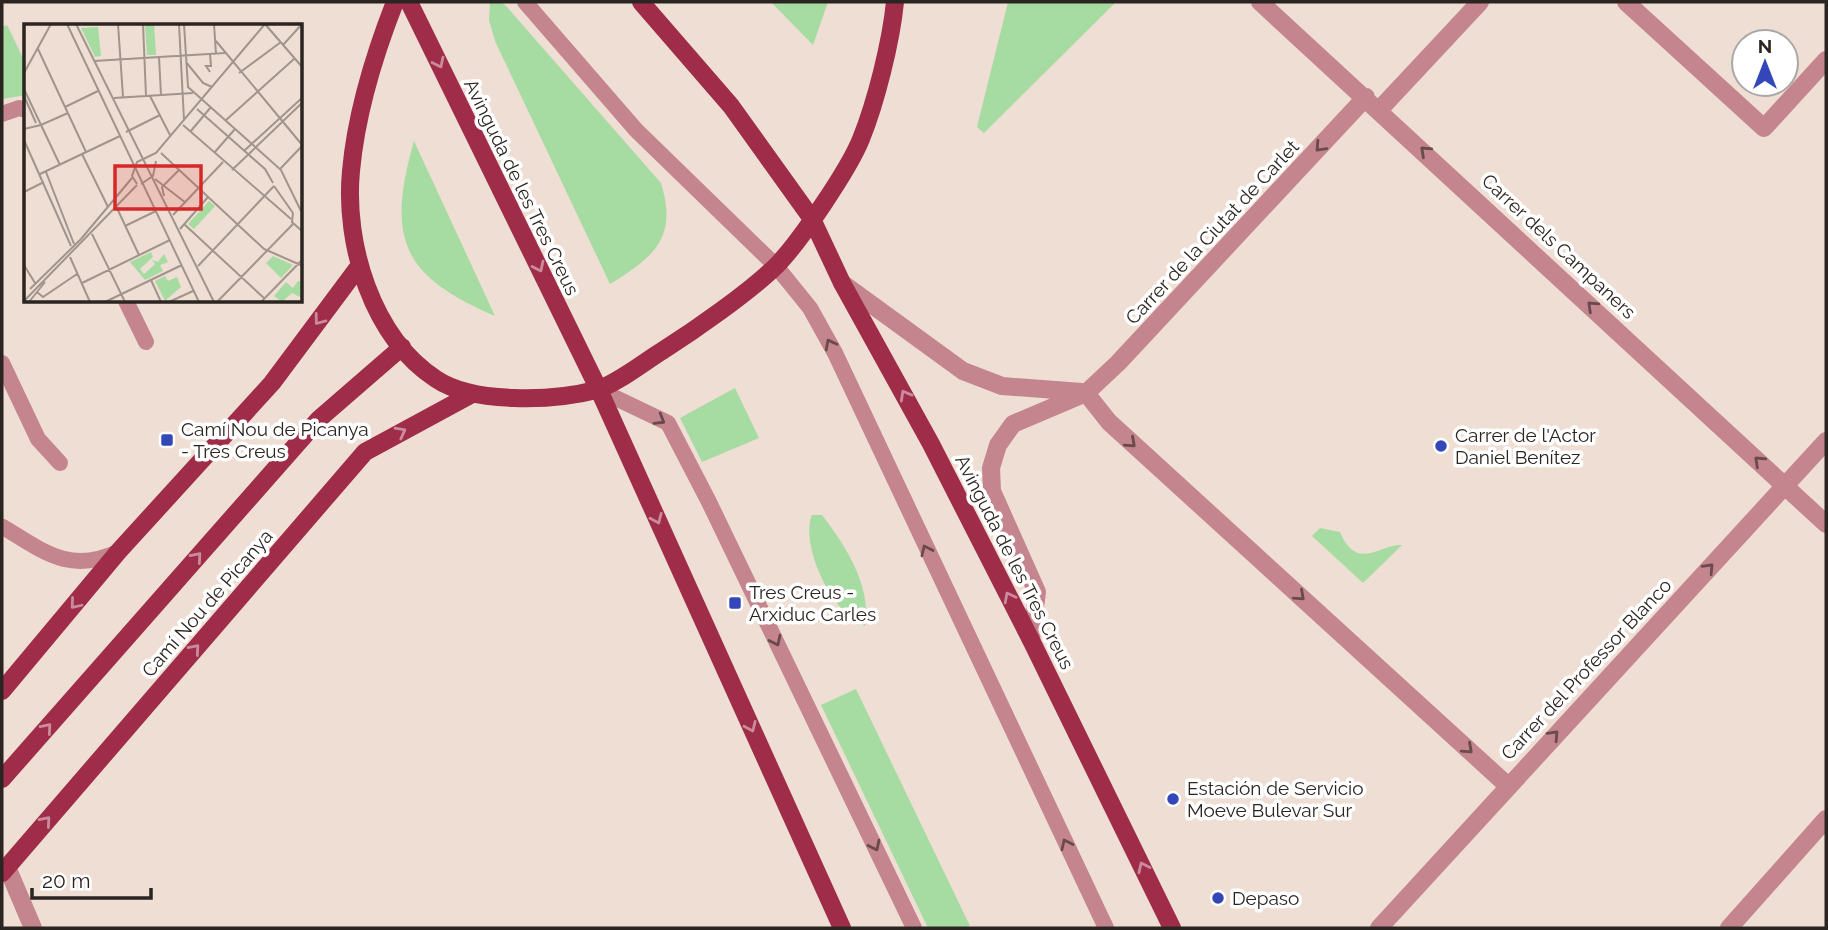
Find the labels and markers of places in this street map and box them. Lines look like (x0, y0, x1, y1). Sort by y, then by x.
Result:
place label: Camí Nou de Picanya - Tres Creus (181, 418, 369, 462)
place label: Carrer de l'Actor Daniel Benítez (1455, 424, 1596, 468)
marker: Camí Nou de Picanya - Tres Creus (159, 432, 175, 448)
marker: Carrer de l'Actor Daniel Benítez (1433, 438, 1449, 454)
place label: Tres Creus - Arxiduc Carles (749, 581, 876, 625)
marker: Tres Creus - Arxiduc Carles (727, 595, 743, 611)
place label: Estación de Servicio Moeve Bulevar Sur (1187, 777, 1364, 821)
marker: Estación de Servicio Moeve Bulevar Sur (1165, 791, 1181, 807)
place label: Depaso (1232, 887, 1299, 909)
marker: Depaso (1210, 890, 1226, 906)

